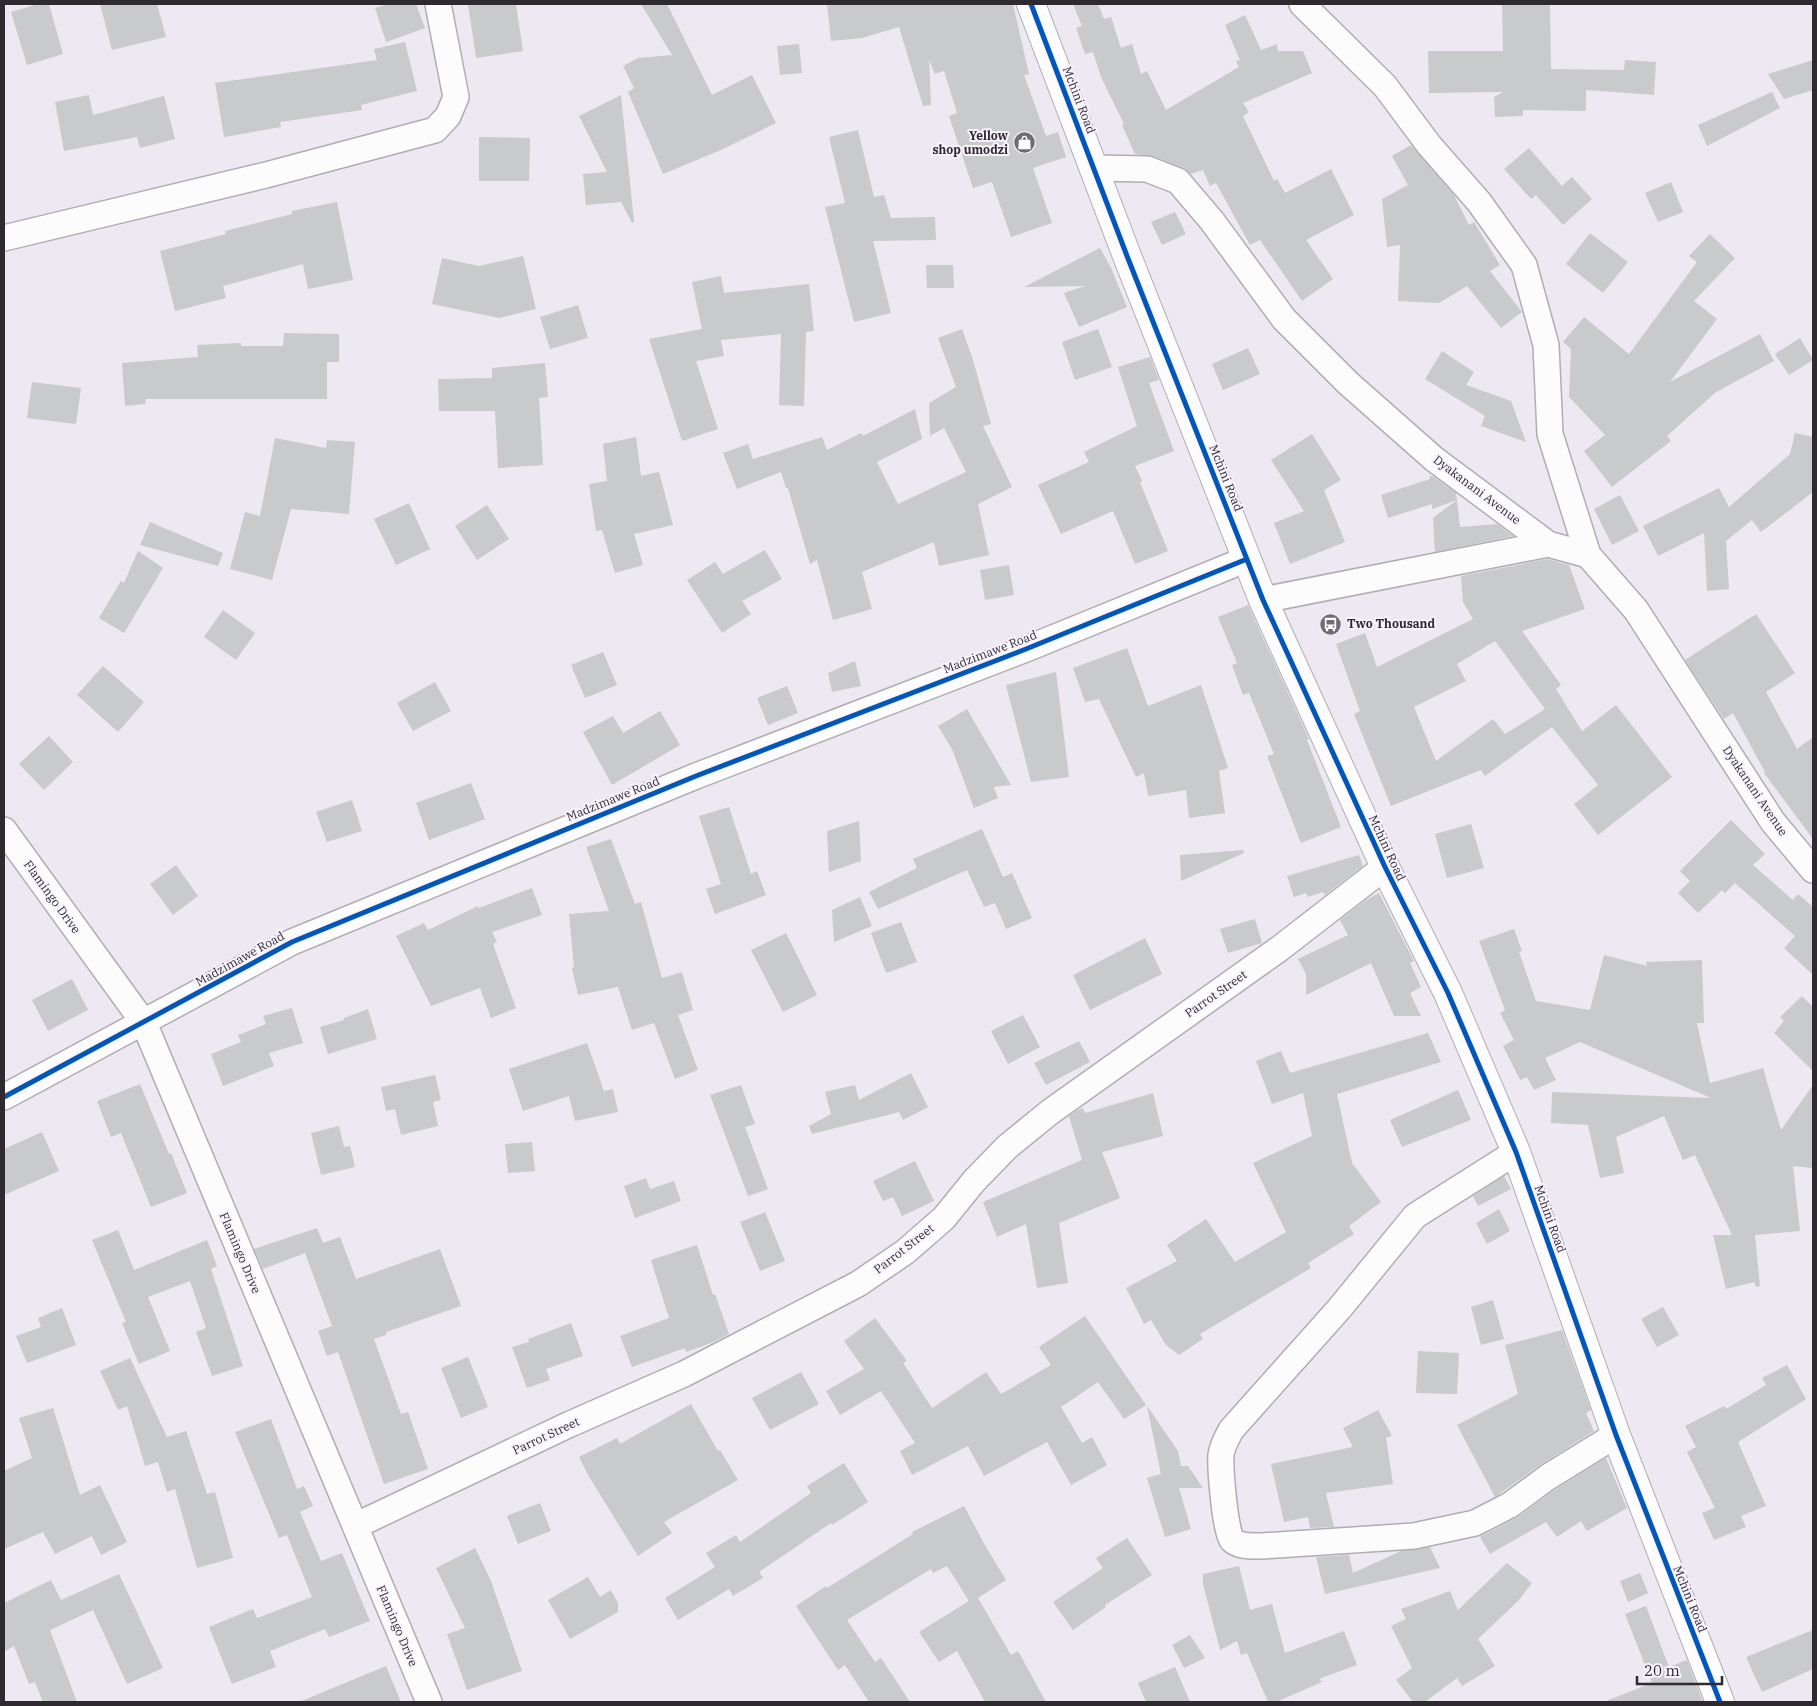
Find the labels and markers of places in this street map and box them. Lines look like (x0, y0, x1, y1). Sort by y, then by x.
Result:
place label: Yellow shop umodzi (932, 128, 1009, 157)
shop icon: Yellow shop umodzi (1012, 131, 1036, 155)
bus stop icon: Two Thousand (1319, 612, 1343, 636)
place label: Two Thousand (1347, 616, 1436, 631)

